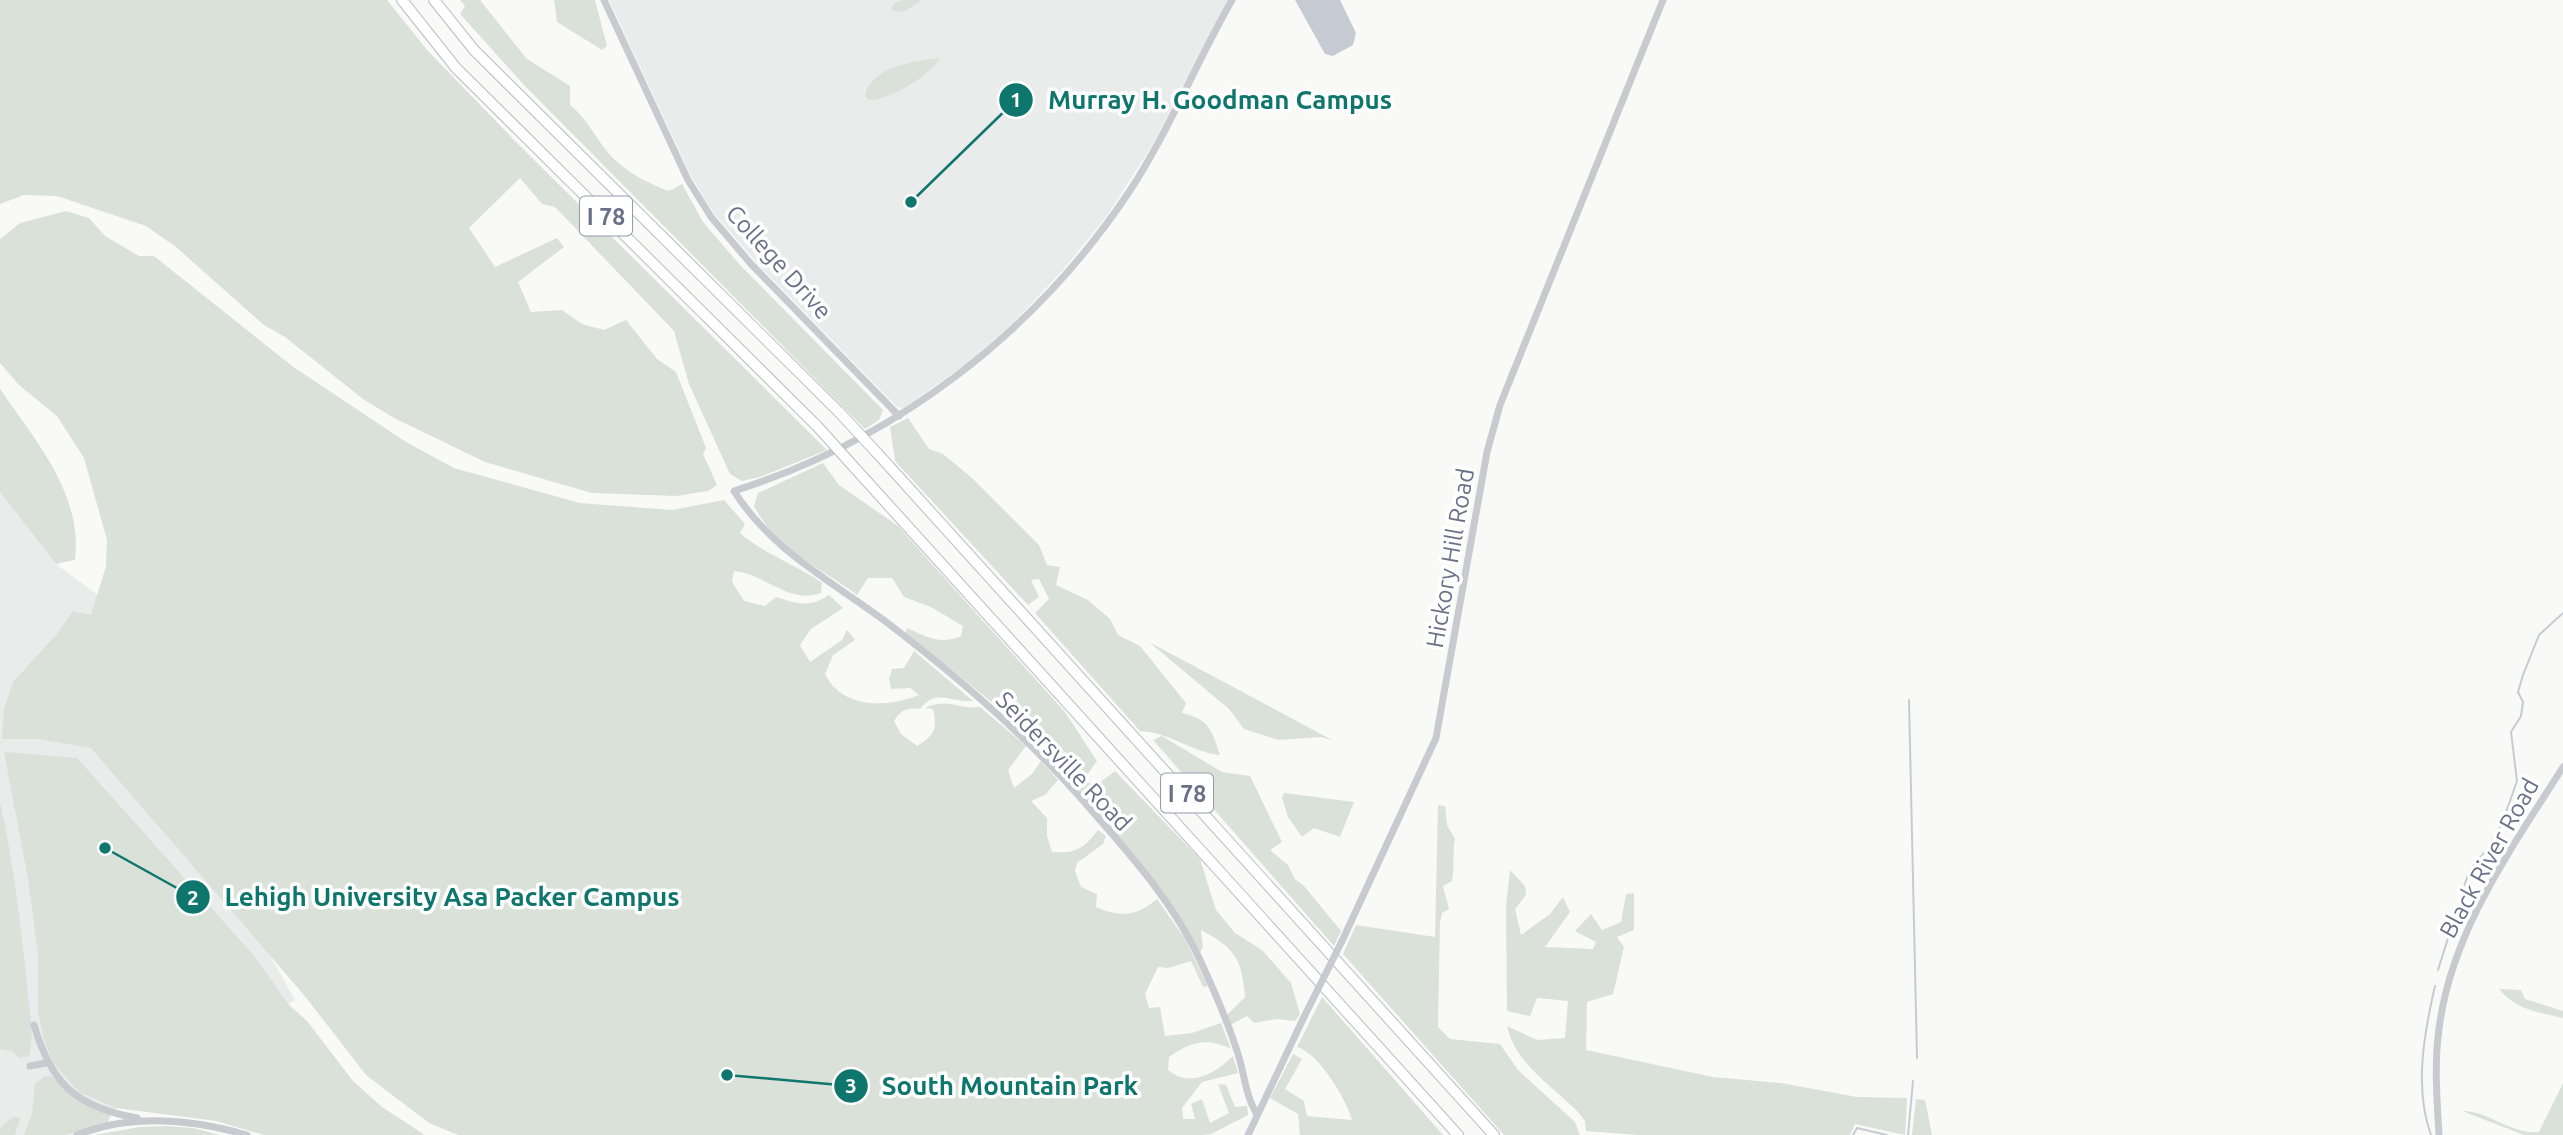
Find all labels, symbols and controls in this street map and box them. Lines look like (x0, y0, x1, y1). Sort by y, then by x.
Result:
callout: Murray H. Goodman Campus (999, 76, 1406, 123)
text: Murray H. Goodman Campus (1048, 85, 1392, 114)
text: 1 (1010, 87, 1022, 111)
road number: I 78 (580, 196, 632, 236)
street label: College Drive (721, 200, 837, 324)
street label: Hickory Hill Road (1421, 466, 1479, 650)
street label: Seidersville Road (991, 686, 1137, 836)
street label: Black River Road (2434, 773, 2544, 943)
road number: I 78 (1161, 774, 1213, 813)
callout: Lehigh University Asa Packer Campus (176, 874, 694, 921)
text: Lehigh University Asa Packer Campus (225, 882, 679, 911)
text: 2 (187, 885, 199, 909)
callout: South Mountain Park (833, 1062, 1153, 1109)
text: South Mountain Park (882, 1071, 1139, 1100)
text: 3 (845, 1073, 857, 1097)

